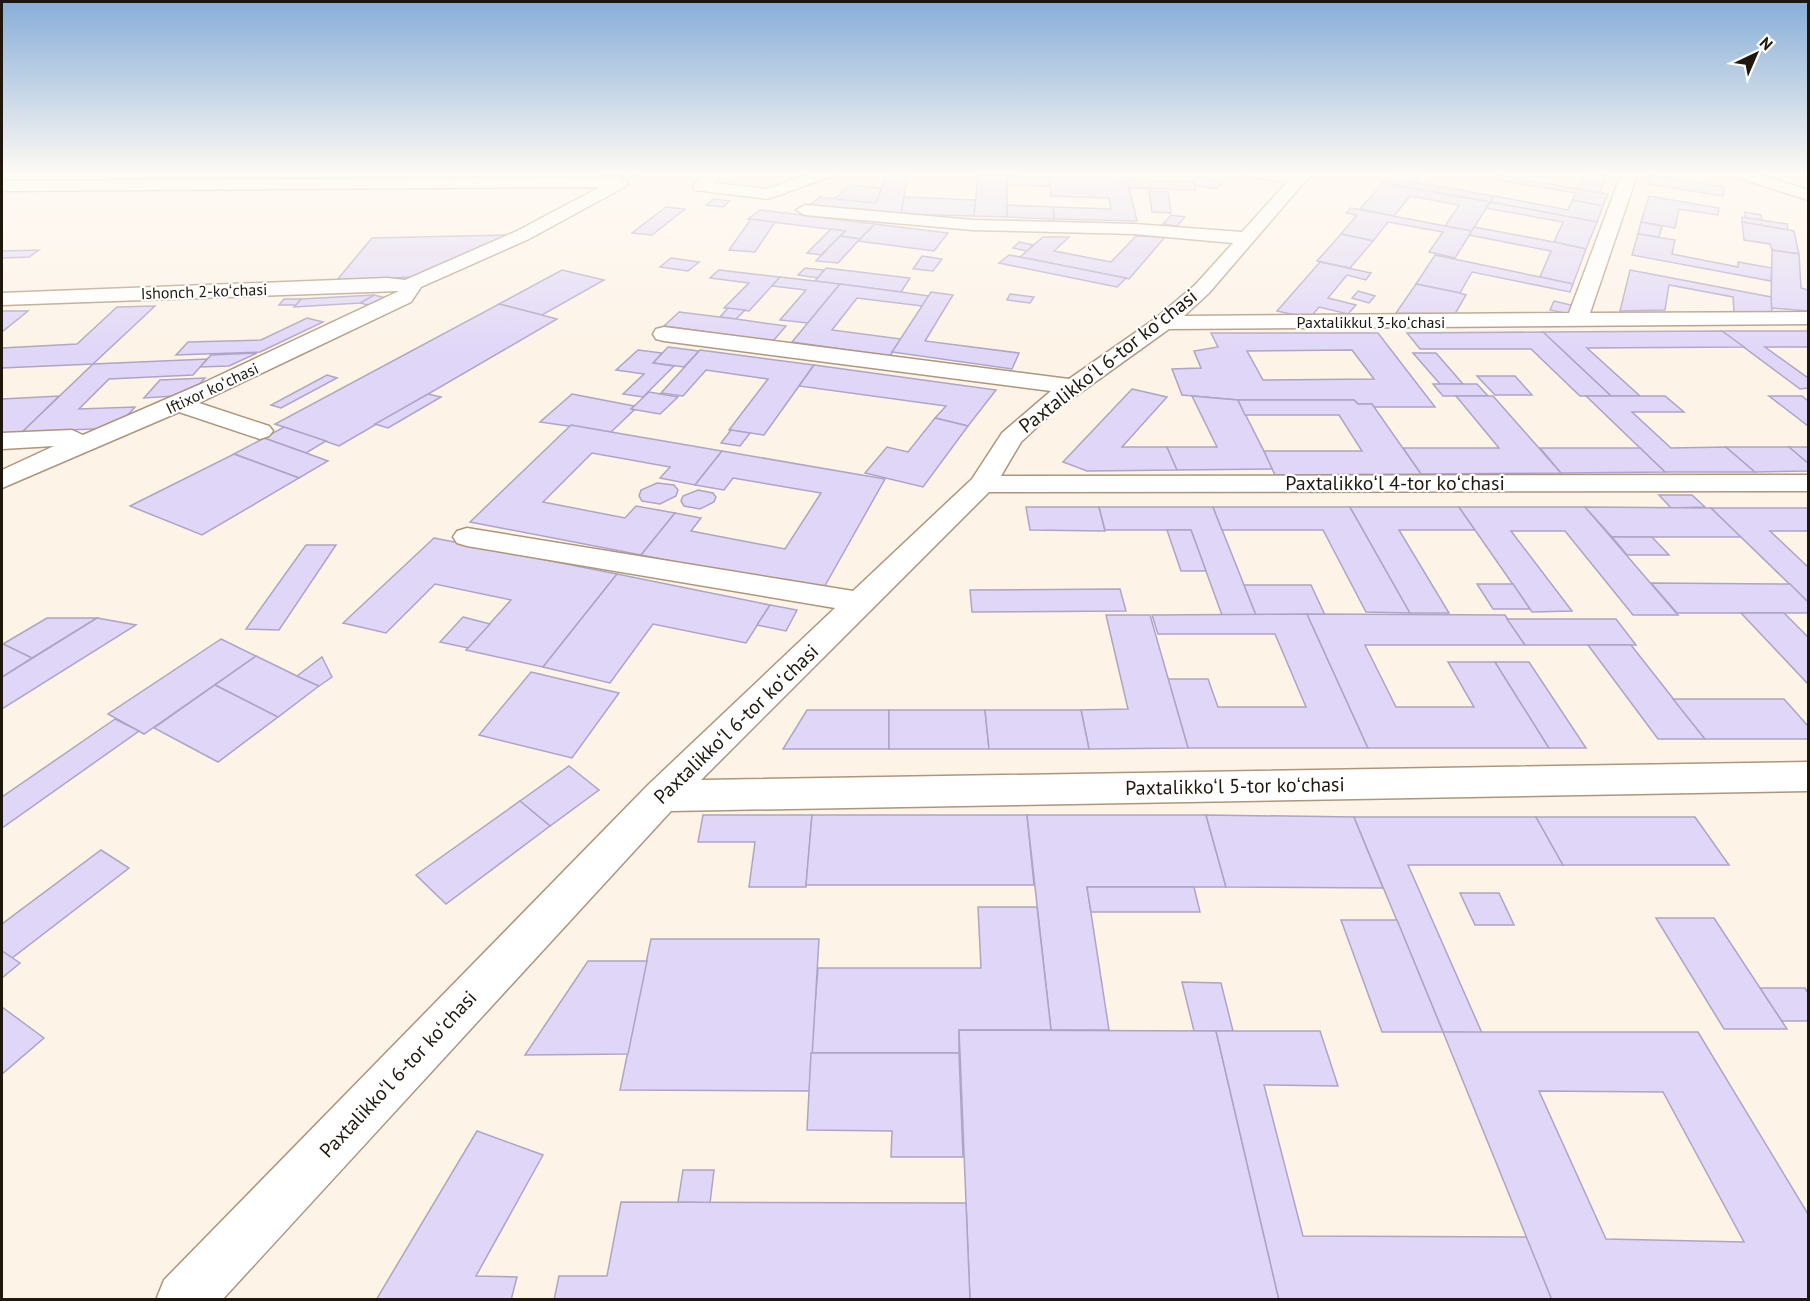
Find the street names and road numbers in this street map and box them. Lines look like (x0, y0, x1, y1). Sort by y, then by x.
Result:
street label: Ishonch 2-koʻchasi (140, 279, 268, 303)
street label: Paxtalikkoʻl 6-tor koʻchasi (1013, 283, 1203, 439)
street label: Paxtalikkul 3-koʻchasi (1297, 312, 1445, 332)
street label: Iftixor koʻchasi (163, 358, 261, 418)
street label: Paxtalikkoʻl 4-tor koʻchasi (1285, 470, 1505, 496)
street label: Paxtalikkoʻl 6-tor koʻchasi (648, 638, 824, 810)
street label: Paxtalikkoʻl 5-tor koʻchasi (1125, 771, 1345, 801)
street label: Paxtalikkoʻl 6-tor koʻchasi (314, 985, 482, 1163)

